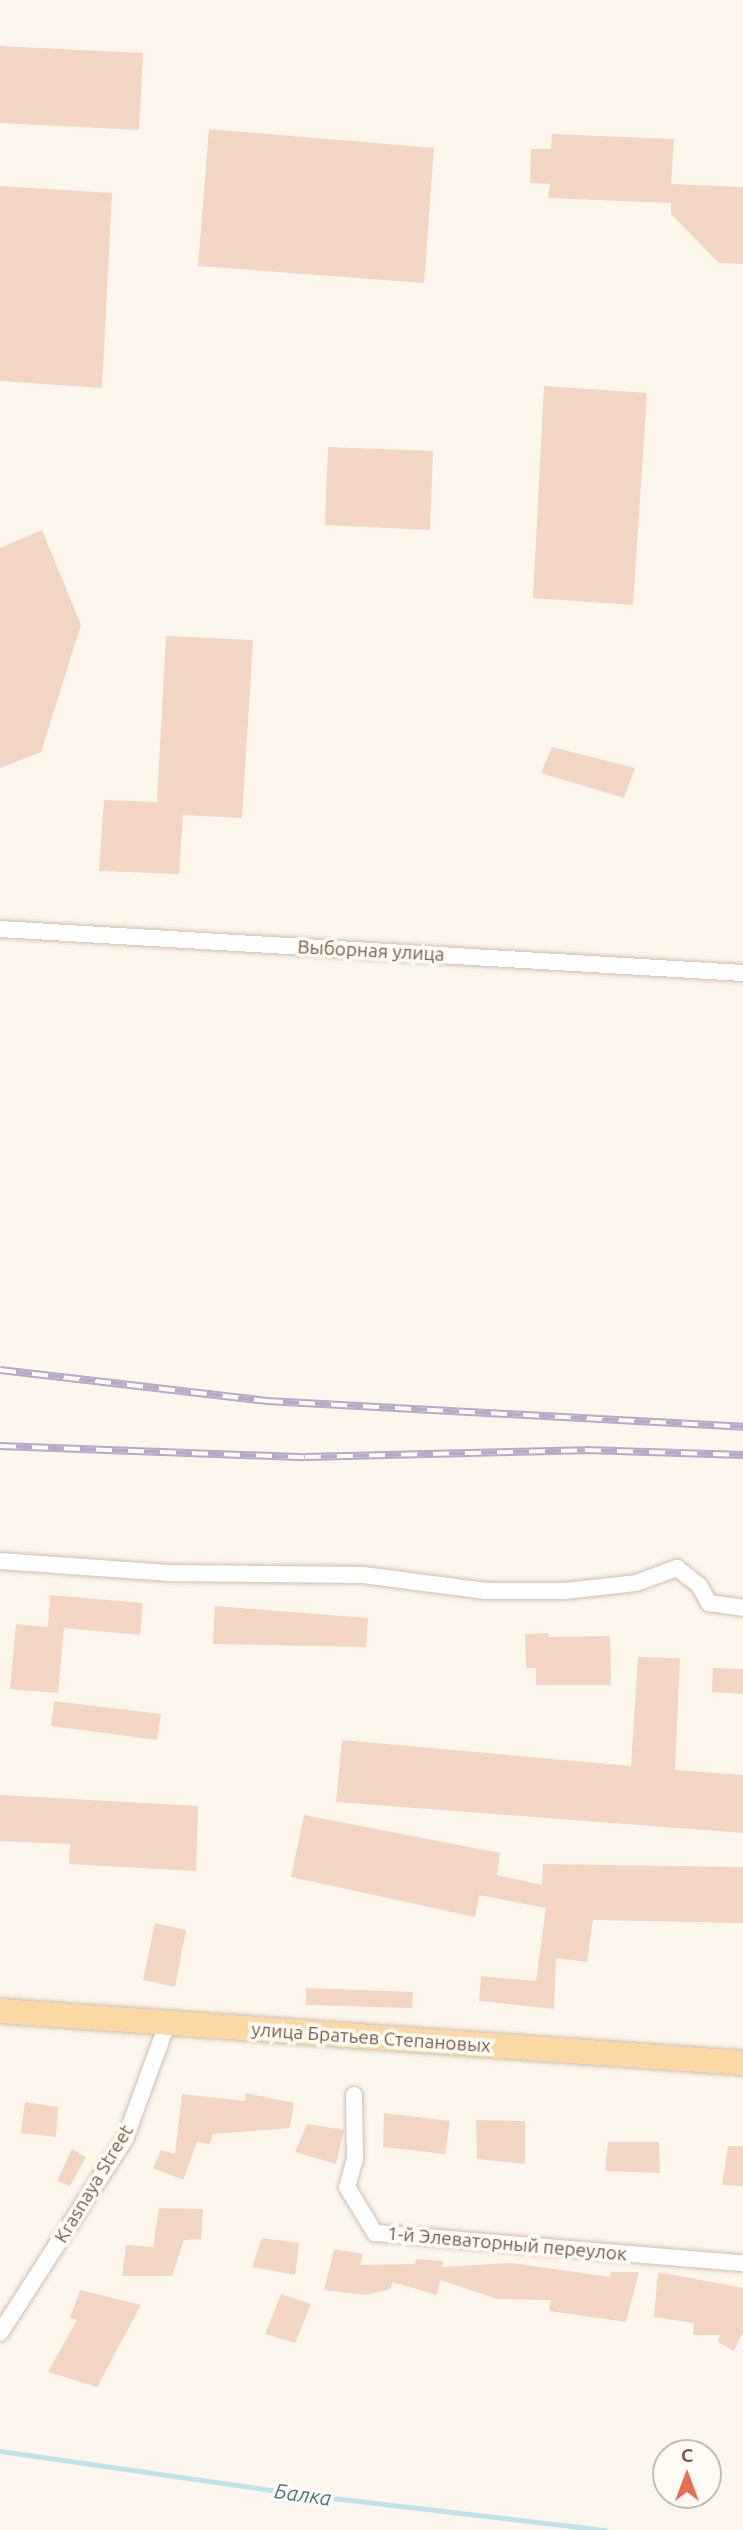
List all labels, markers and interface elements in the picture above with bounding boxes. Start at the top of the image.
street label: Выборная улица [297,936,445,966]
street label: улица Братьев Степановых [251,2018,491,2058]
street label: Krasnaya Street [50,2121,138,2247]
street label: 1-й Элеваторный переулок [386,2222,628,2266]
north arrow [652,2439,722,2509]
text: С [681,2444,693,2466]
water label: Балка [273,2478,333,2510]

